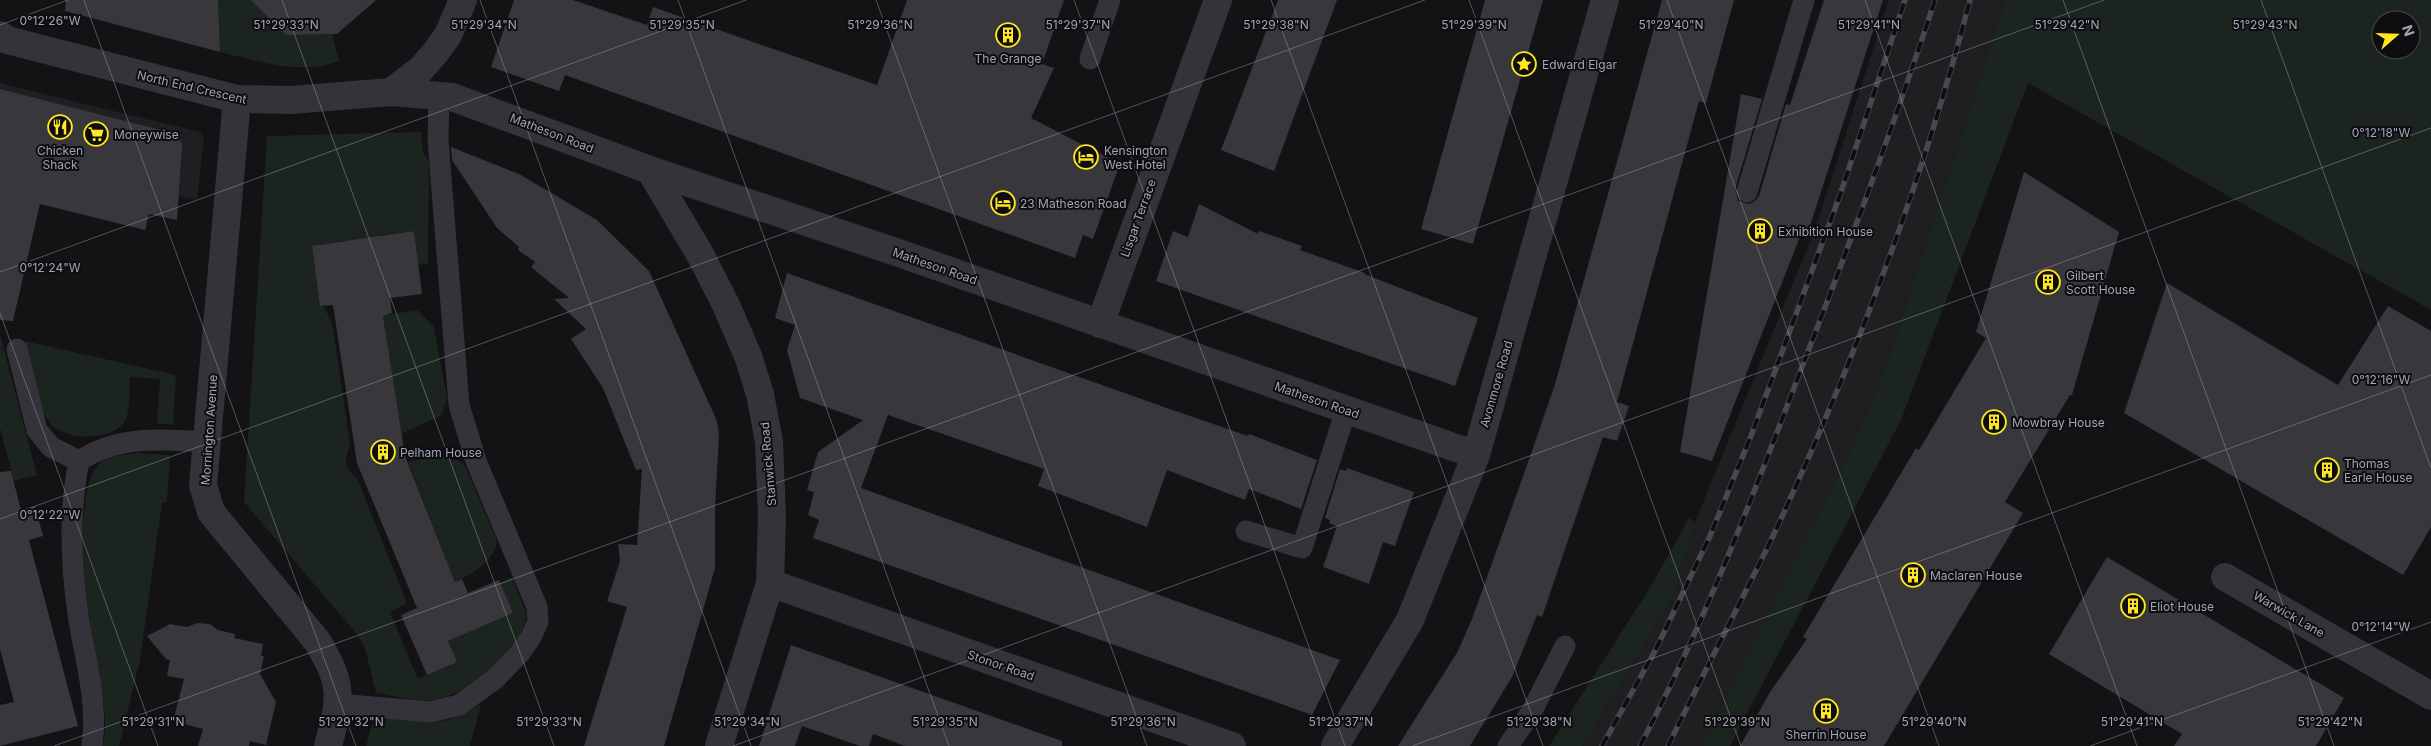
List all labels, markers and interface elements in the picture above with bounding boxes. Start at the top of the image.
north arrow [2371,10,2421,60]
text: 0°12'26"W [19,13,81,28]
text: 51°29'33"N [253,17,319,32]
text: 51°29'34"N [451,17,517,32]
text: 51°29'35"N [649,17,715,32]
text: 51°29'36"N [847,17,913,32]
text: 51°29'37"N [1046,17,1110,32]
text: 51°29'38"N [1243,17,1309,32]
text: 51°29'39"N [1441,17,1507,32]
text: 51°29'40"N [1638,17,1704,32]
text: 51°29'41"N [1838,17,1900,32]
text: 51°29'42"N [2035,17,2099,32]
text: 51°29'43"N [2232,17,2298,32]
building icon: The Grange [995,22,1021,48]
text: N [2399,22,2418,38]
place label: The Grange [975,51,1041,66]
place icon: Edward Elgar [1511,51,1537,77]
place label: Edward Elgar [1542,57,1617,72]
street label: North End Crescent [136,67,248,107]
street label: Matheson Road [508,110,596,156]
restaurant icon: Chicken Shack [47,114,73,140]
supermarket icon: Moneywise [83,121,109,147]
text: 0°12'18"W [2352,125,2410,140]
place label: Moneywise [114,127,179,142]
place label: Chicken Shack [37,143,83,172]
place label: Kensington West Hotel [1104,143,1167,172]
hotel icon: Kensington West Hotel [1073,144,1099,170]
street label: Lisgar Terrace [1117,177,1159,259]
hotel icon: 23 Matheson Road [990,190,1016,216]
place label: 23 Matheson Road [1020,196,1127,211]
building icon: Exhibition House [1747,218,1773,244]
place label: Exhibition House [1778,224,1873,239]
street label: Matheson Road [891,244,979,288]
text: 0°12'24"W [19,260,81,275]
place label: Gilbert Scott House [2066,268,2135,297]
building icon: Gilbert Scott House [2035,269,2061,295]
street label: Avonmore Road [1476,339,1516,429]
text: 0°12'16"W [2352,372,2410,387]
street label: Mornington Avenue [198,374,220,486]
street label: Matheson Road [1273,378,1361,422]
building icon: Mowbray House [1981,409,2007,435]
place label: Mowbray House [2012,415,2105,430]
street label: Stanwick Road [757,422,779,506]
building icon: Pelham House [370,439,396,465]
place label: Pelham House [400,445,482,460]
place label: Thomas Earle House [2344,456,2412,485]
building icon: Thomas Earle House [2314,457,2340,483]
text: 0°12'22"W [20,507,81,522]
building icon: Maclaren House [1900,562,1926,588]
place label: Maclaren House [1930,568,2022,583]
street label: Warwick Lane [2251,588,2327,640]
building icon: Eliot House [2120,593,2146,619]
place label: Eliot House [2150,599,2214,614]
text: 0°12'14"W [2352,619,2411,634]
street label: Stonor Road [966,647,1036,683]
building icon: Sherrin House [1813,698,1839,724]
text: 51°29'31"N [122,714,184,729]
text: 51°29'32"N [318,714,384,729]
text: 51°29'33"N [516,714,582,729]
text: 51°29'34"N [714,714,780,729]
text: 51°29'35"N [912,714,978,729]
text: 51°29'36"N [1110,714,1176,729]
text: 51°29'37"N [1309,714,1373,729]
text: 51°29'38"N [1506,714,1572,729]
text: 51°29'39"N [1704,714,1770,729]
text: 51°29'40"N [1901,714,1967,729]
text: 51°29'41"N [2101,714,2163,729]
text: 51°29'42"N [2298,714,2362,729]
place label: Sherrin House [1785,727,1867,742]

